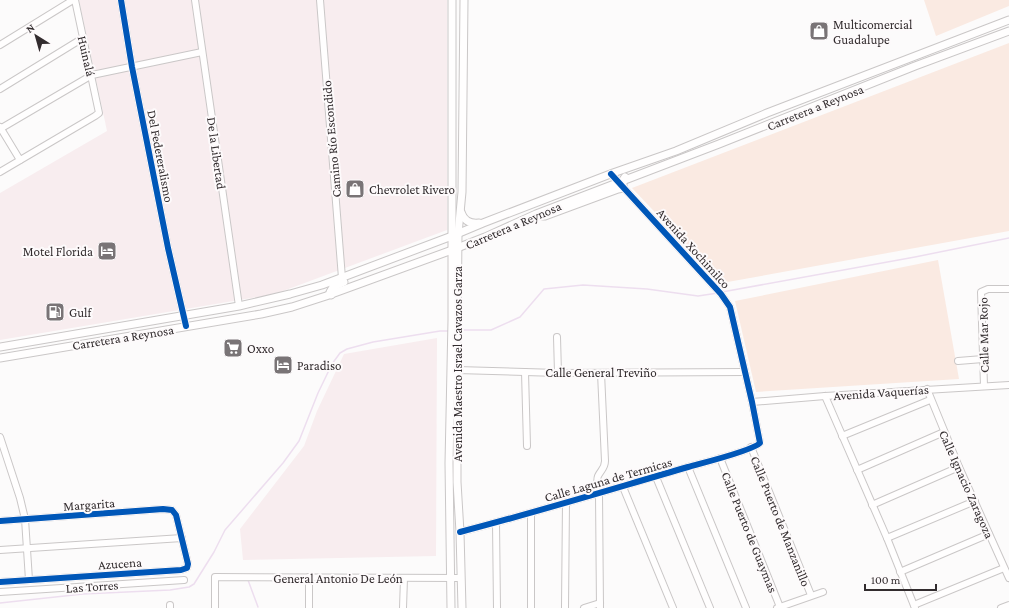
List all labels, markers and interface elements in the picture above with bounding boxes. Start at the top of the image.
north arrow [16,16,56,56]
place label: Multicomercial Guadalupe [833,17,913,47]
shop icon: Multicomercial Guadalupe [808,20,830,42]
text: N [23,21,37,35]
street label: Huinalá [75,34,98,78]
street label: Camino Río Escondido [319,80,344,198]
street label: Carretera a Reynosa [765,81,866,134]
street label: Del Federeralismo [144,109,177,204]
street label: De la Libertad [204,116,229,190]
shop icon: Chevrolet Rivero [344,178,366,200]
place label: Chevrolet Rivero [369,182,455,197]
street label: Carretera a Reynosa [463,198,563,252]
street label: Avenida Xochimilco [654,205,734,292]
hotel icon: Motel Florida [96,240,118,262]
place label: Motel Florida [23,244,93,259]
street label: Avenida Maestro Israel Cavazos Garza [450,266,465,462]
street label: Calle Mar Rojo [975,297,993,373]
fuel station icon: Gulf [44,301,66,323]
place label: Gulf [69,305,93,320]
street label: Carretera a Reynosa [71,322,175,353]
supermarket icon: Oxxo [222,337,244,359]
place label: Oxxo [247,341,274,356]
hotel icon: Paradiso [272,354,294,376]
place label: Paradiso [297,358,342,373]
street label: Calle General Treviño [545,365,657,380]
street label: Avenida Vaquerías [833,382,929,403]
street label: Calle Ignacio Zaragoza [936,428,997,541]
street label: Calle Laguna de Termicas [543,454,674,505]
street label: Calle Puerto de Manzanillo [747,454,814,589]
street label: Calle Puerto de Guaymas [718,470,781,595]
street label: Margarita [63,495,115,514]
street label: Azucena [98,554,142,573]
scale bar [865,566,936,592]
street label: General Antonio De León [273,571,403,586]
text: 100 m [871,573,901,587]
street label: Las Torres [65,577,119,596]

